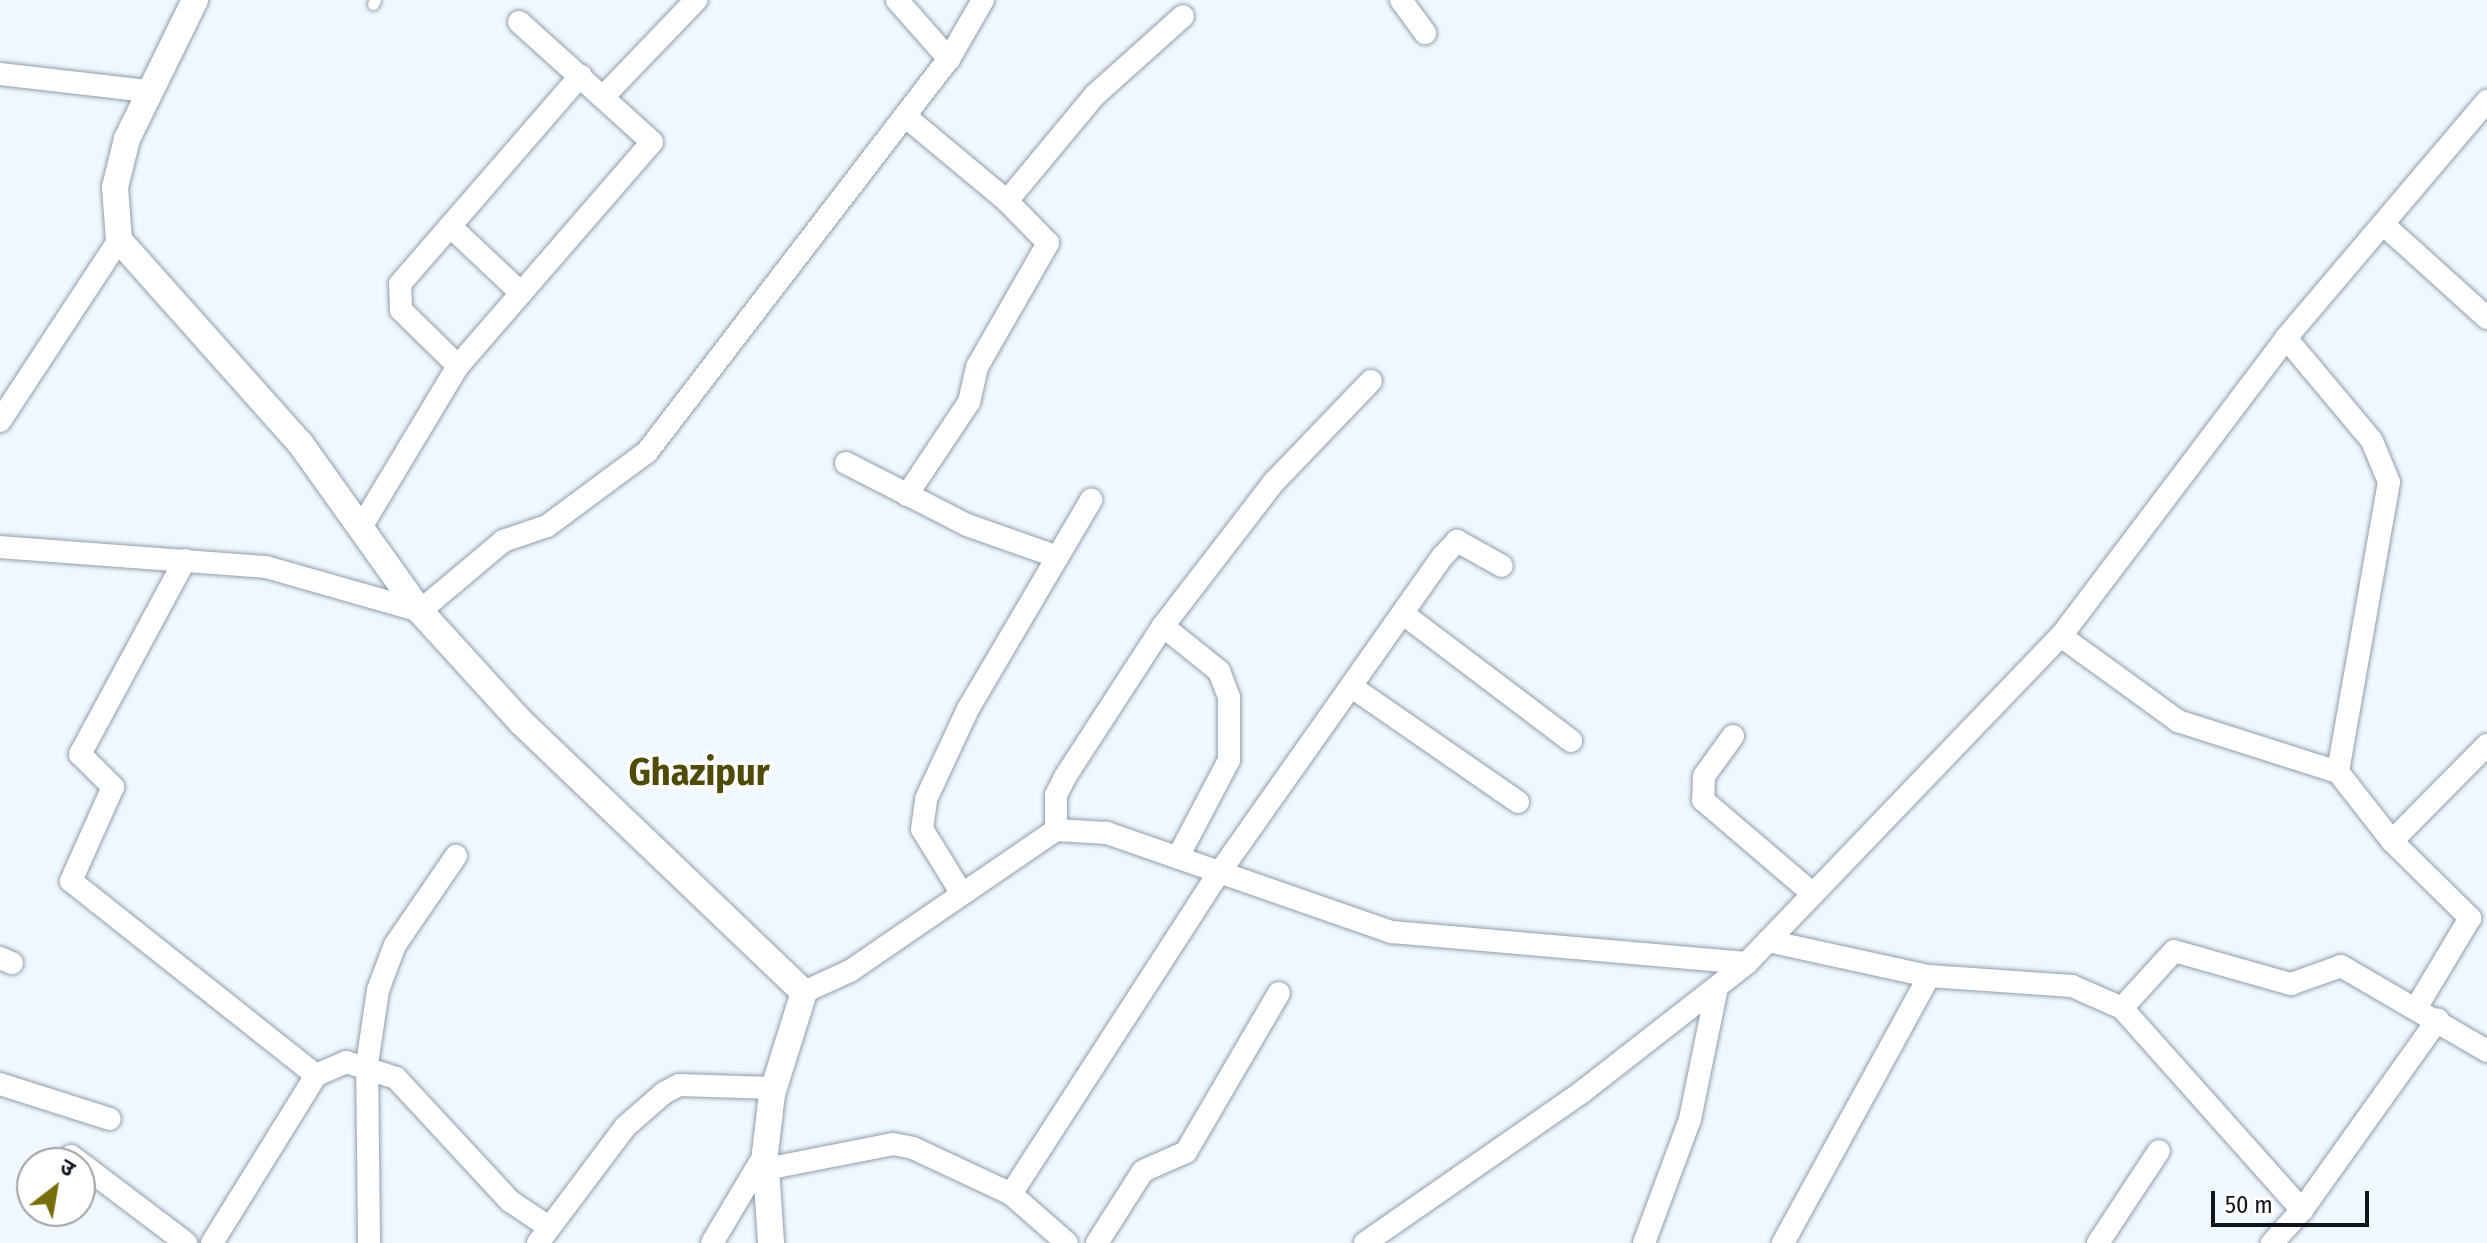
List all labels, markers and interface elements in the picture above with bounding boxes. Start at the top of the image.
district label: Ghazipur [628,750,770,796]
north arrow [16,1147,96,1227]
text: उ [55,1153,80,1183]
scale bar [2215,1175,2373,1225]
text: 50 m [2225,1191,2273,1219]

